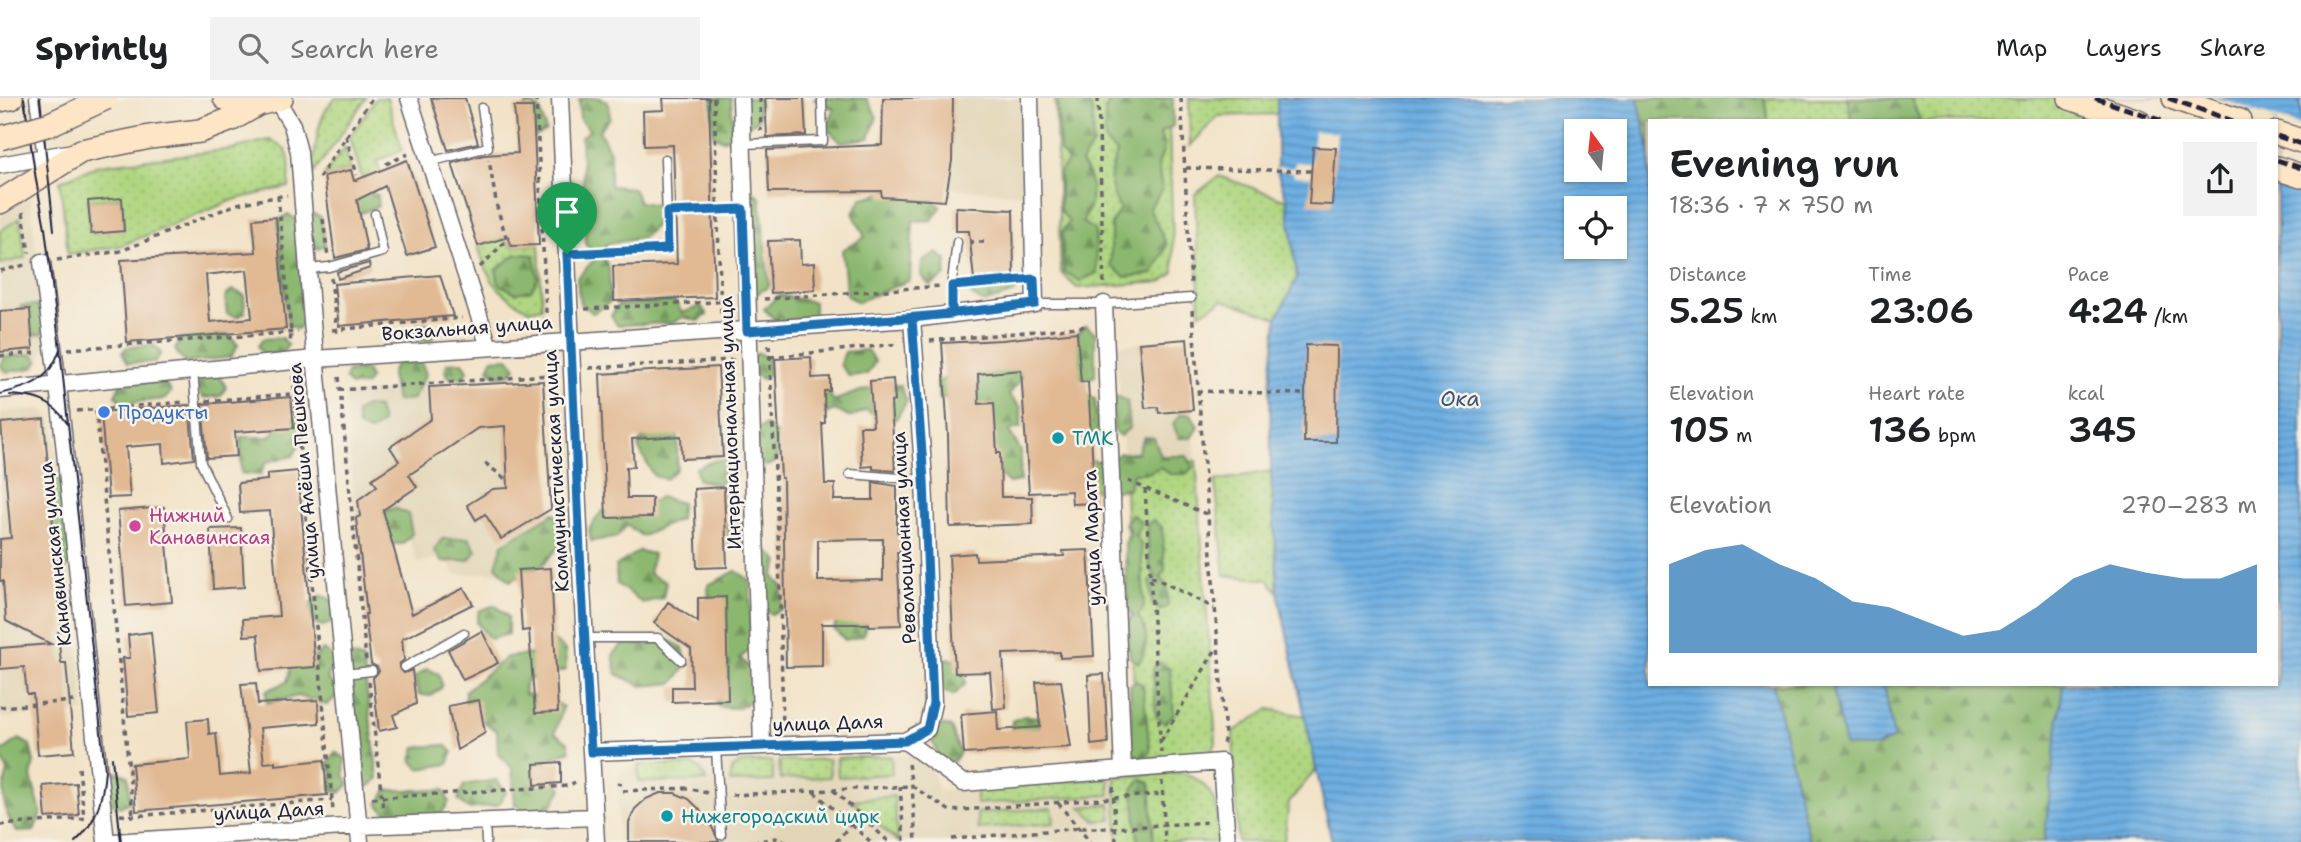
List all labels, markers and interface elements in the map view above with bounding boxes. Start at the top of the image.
search box [210,17,700,80]
text: Sprintly [35,26,168,71]
icon: search [234,29,272,67]
text: Search here [290,31,439,66]
text: Map [1996,32,2047,64]
text: Layers [2085,32,2162,64]
text: Share [2200,32,2266,64]
north arrow [1564,119,1628,182]
map controls [1564,119,1627,259]
text: Evening run [1669,138,1899,189]
button: share [2183,142,2257,216]
pin [537,182,597,254]
text: 18:36 · 7 × 750 m [1669,190,1873,220]
icon: arrive [548,193,586,231]
button: locate [1564,196,1627,259]
text: Distance [1669,262,1747,287]
text: Time [1868,262,1912,287]
text: Pace [2068,262,2109,287]
text: 5.25 [1669,287,1744,334]
text: 23:06 [1868,287,1974,334]
text: 4:24 [2068,287,2148,334]
street label: Интернациональная улица [713,296,747,550]
text: km [1744,304,1777,329]
text: /km [2148,304,2188,329]
street label: Вокзальная улица [381,310,554,346]
street label: Коммунистическая улица [537,349,575,593]
street label: улица Алёши Пешкова [282,362,326,580]
text: Elevation [1669,381,1754,406]
text: Heart rate [1868,381,1965,406]
text: kcal [2068,381,2105,406]
water label: Ока [1440,385,1480,413]
place label: Продукты [118,400,208,425]
marker: Продукты [96,404,112,420]
text: 105 [1669,406,1730,453]
text: 136 [1868,406,1932,453]
text: 345 [2068,406,2137,453]
text: m [1730,423,1752,448]
text: bpm [1932,423,1976,448]
place label: ТМК [1072,426,1113,451]
marker: ТМК [1050,430,1066,446]
street label: Революционная улица [886,431,922,645]
street label: Канавинская улица [33,460,77,647]
street label: улица Марата [1077,469,1107,607]
text: Elevation [1669,490,1772,520]
text: 270–283 m [2121,490,2257,520]
place label: Нижний Канавинская [149,503,270,550]
marker: Нижний Канавинская [127,518,143,534]
street label: улица Даля [772,709,884,737]
street label: улица Даля [213,796,325,826]
place label: Нижегородский цирк [681,804,879,829]
marker: Нижегородский цирк [659,808,675,824]

